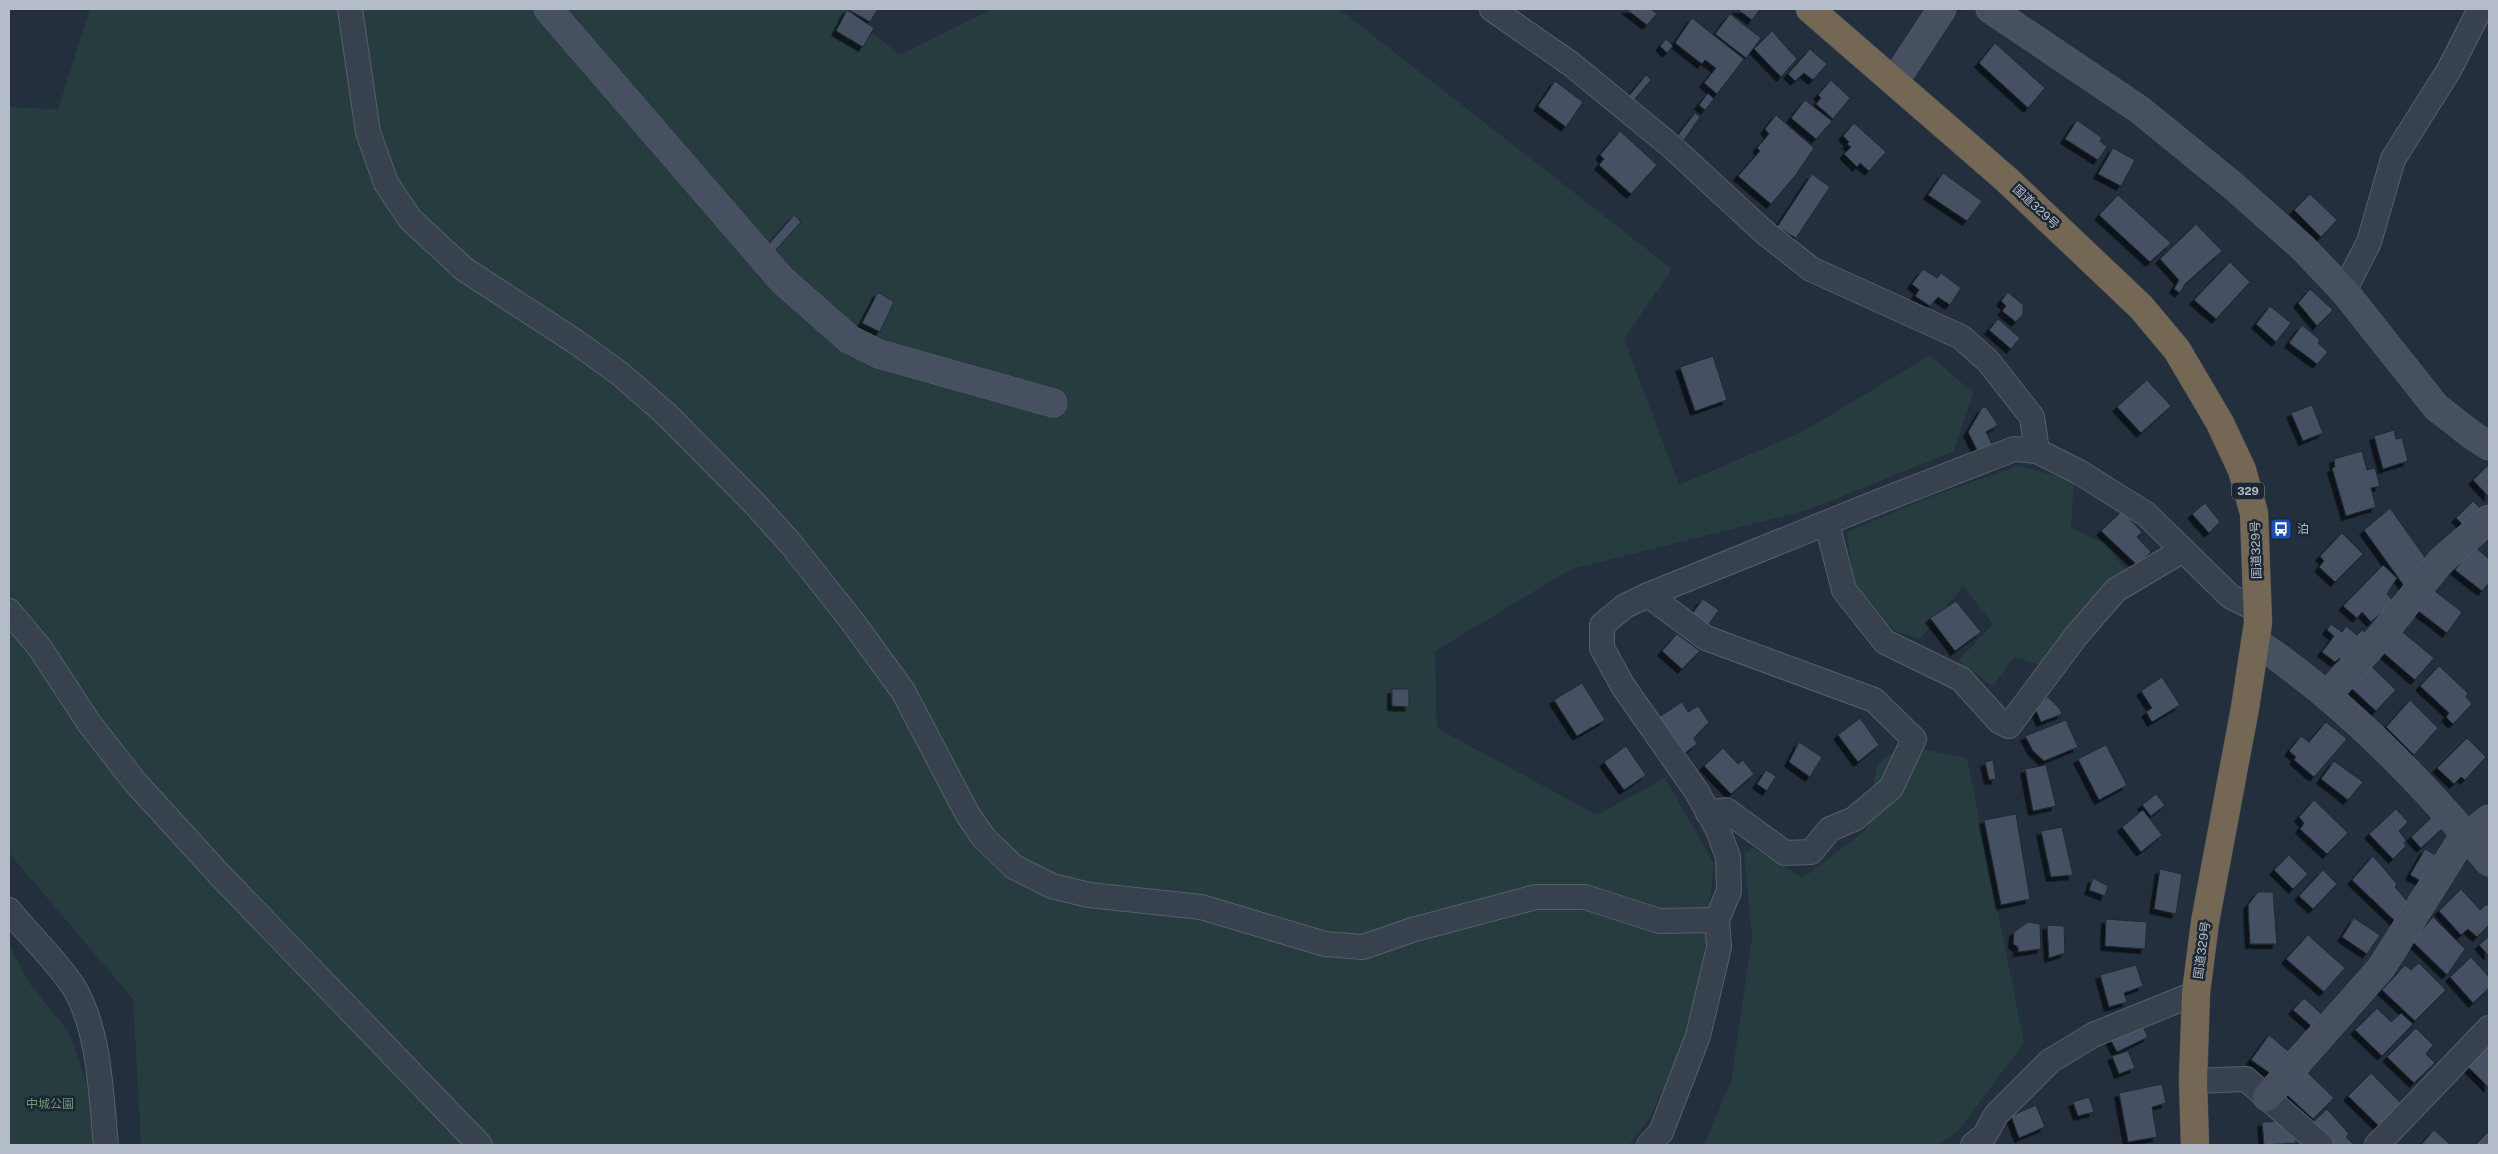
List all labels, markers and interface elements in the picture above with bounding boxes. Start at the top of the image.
street label: 国道329号 [2010,182,2062,232]
road number: 329 [2232,482,2264,500]
bus stop icon: 泊 [2269,517,2293,541]
street label: 国道329号 [2248,521,2264,579]
place label: 泊 [2297,522,2309,536]
street label: 国道329号 [2191,920,2213,980]
park label: 中城公園 [26,1097,74,1111]

